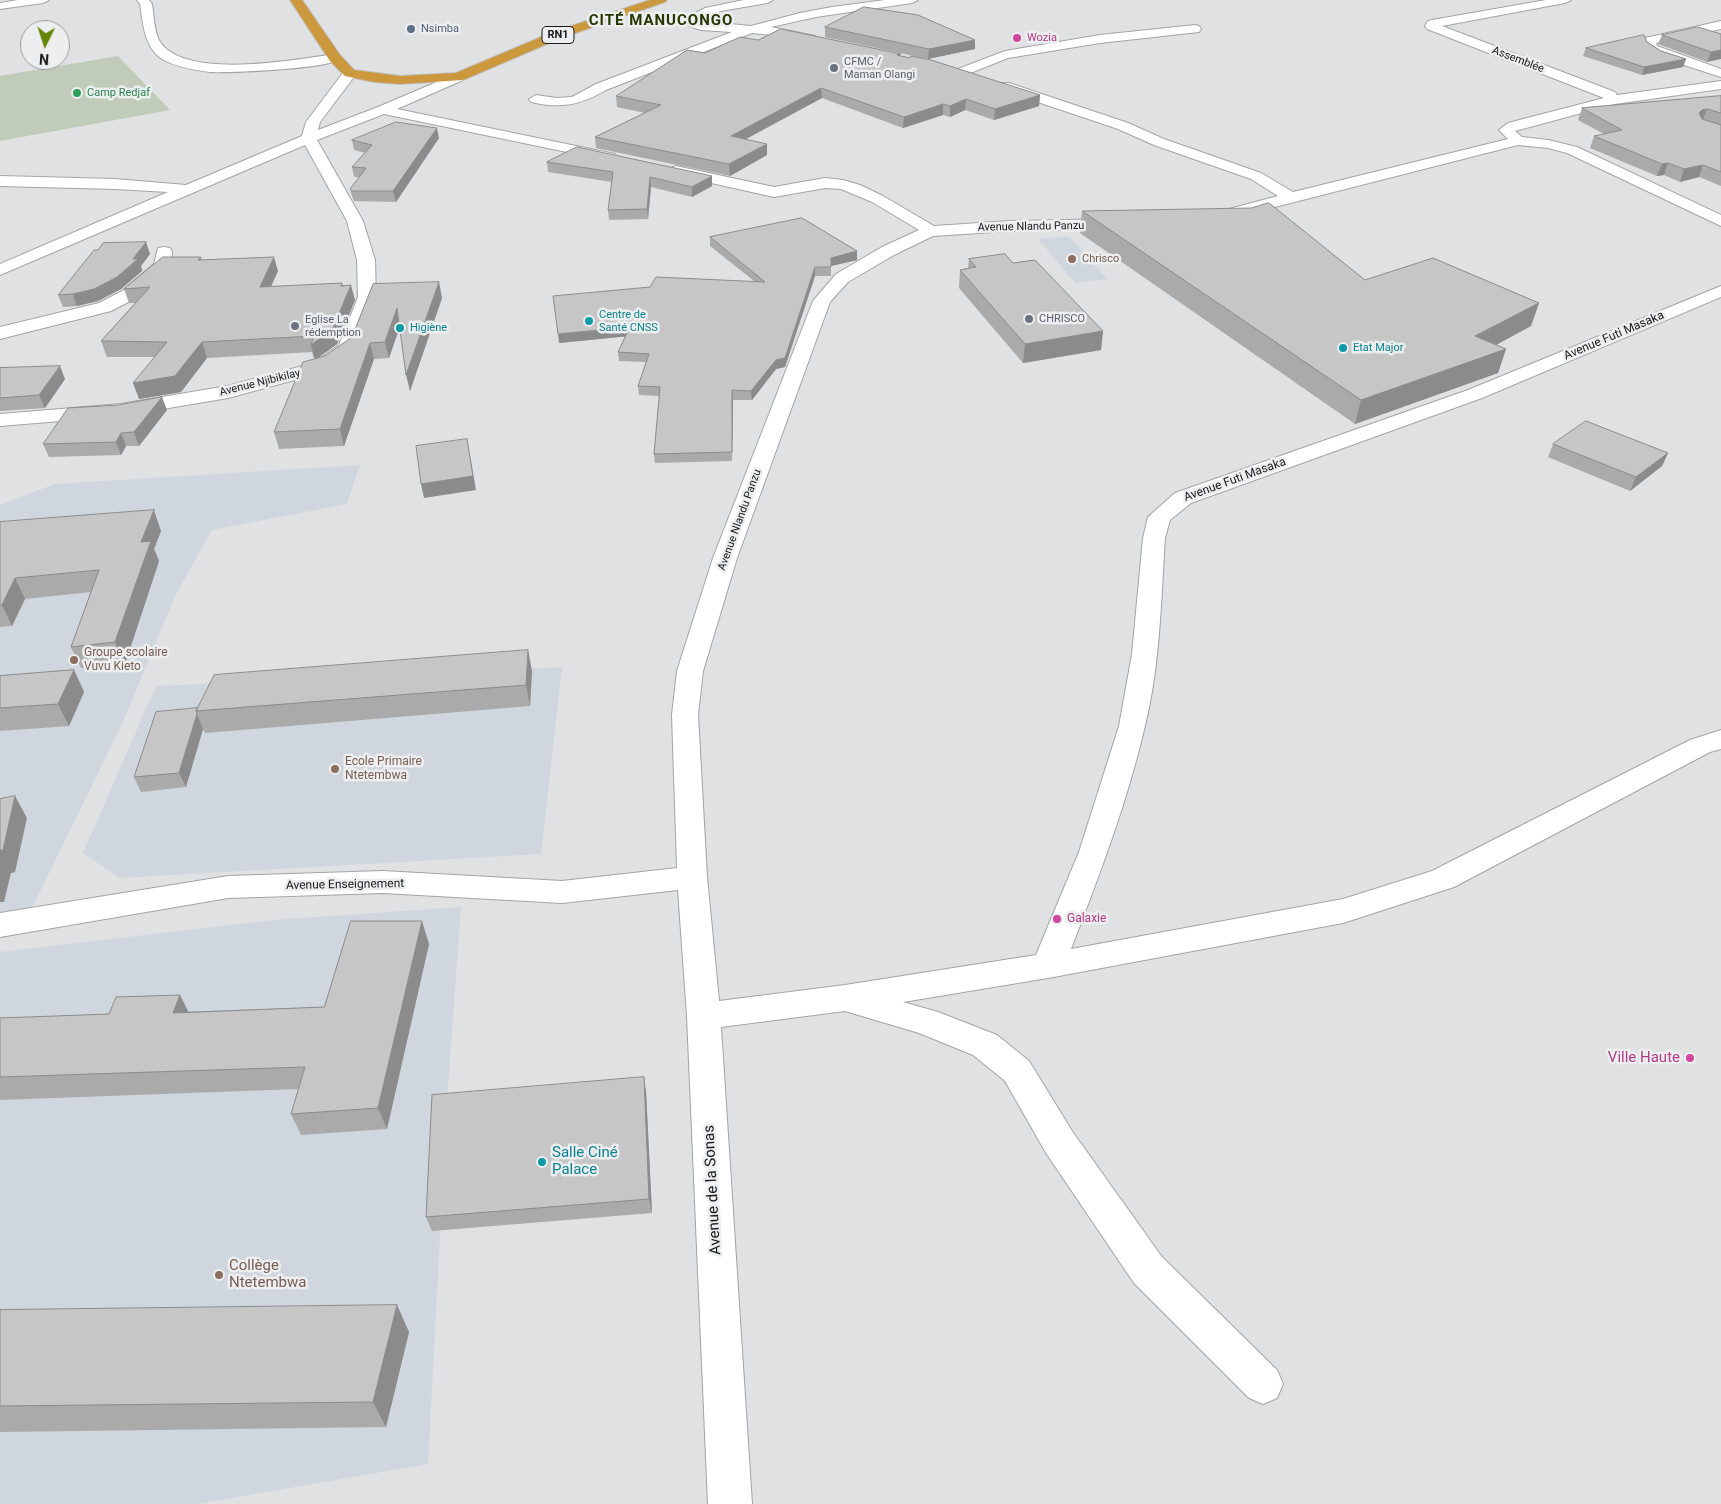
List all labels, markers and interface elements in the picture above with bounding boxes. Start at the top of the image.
district label: CITÉ MANUCONGO [587,12,735,30]
north arrow [20,20,70,70]
place label: Nsimba [421,22,459,36]
marker: Nsimba [405,23,417,35]
road number: RN1 [542,26,574,44]
place label: Wozia [1027,31,1057,45]
marker: Wozia [1011,32,1023,44]
street label: Assemblée [1490,44,1546,76]
text: N [39,51,50,67]
place label: CFMC / Maman Olangi [844,55,915,81]
marker: CFMC / Maman Olangi [828,62,840,74]
place label: Camp Redjaf [87,86,150,100]
marker: Camp Redjaf [71,87,83,99]
street label: Avenue Nlandu Panzu [978,219,1084,235]
place label: Chrisco [1082,252,1119,266]
marker: Chrisco [1066,253,1078,265]
place label: Centre de Santé CNSS [599,308,658,334]
street label: Avenue Futi Masaka [1562,308,1666,364]
place label: CHRISCO [1039,312,1085,326]
place label: Eglise La rédemption [305,313,361,339]
marker: CHRISCO [1023,313,1035,325]
marker: Centre de Santé CNSS [583,315,595,327]
marker: Eglise La rédemption [289,320,301,332]
place label: Higiène [410,321,447,335]
marker: Higiène [394,322,406,334]
place label: Etat Major [1353,341,1403,355]
marker: Etat Major [1337,342,1349,354]
street label: Avenue Njibikilay [218,367,302,399]
street label: Avenue Futi Masaka [1182,455,1288,505]
street label: Avenue Nlandu Panzu [716,468,764,572]
place label: Groupe scolaire Vuvu Kieto [84,646,168,674]
marker: Groupe scolaire Vuvu Kieto [68,654,80,666]
place label: Ecole Primaire Ntetembwa [345,755,422,783]
marker: Ecole Primaire Ntetembwa [329,763,341,775]
street label: Avenue Enseignement [286,877,404,893]
place label: Galaxie [1067,912,1106,926]
marker: Galaxie [1051,913,1063,925]
place label: Ville Haute [1608,1049,1680,1067]
marker: Ville Haute [1684,1052,1696,1064]
street label: Avenue de la Sonas [701,1125,725,1255]
place label: Salle Ciné Palace [552,1144,618,1179]
marker: Salle Ciné Palace [536,1156,548,1168]
place label: Collège Ntetembwa [229,1257,306,1292]
marker: Collège Ntetembwa [213,1269,225,1281]

